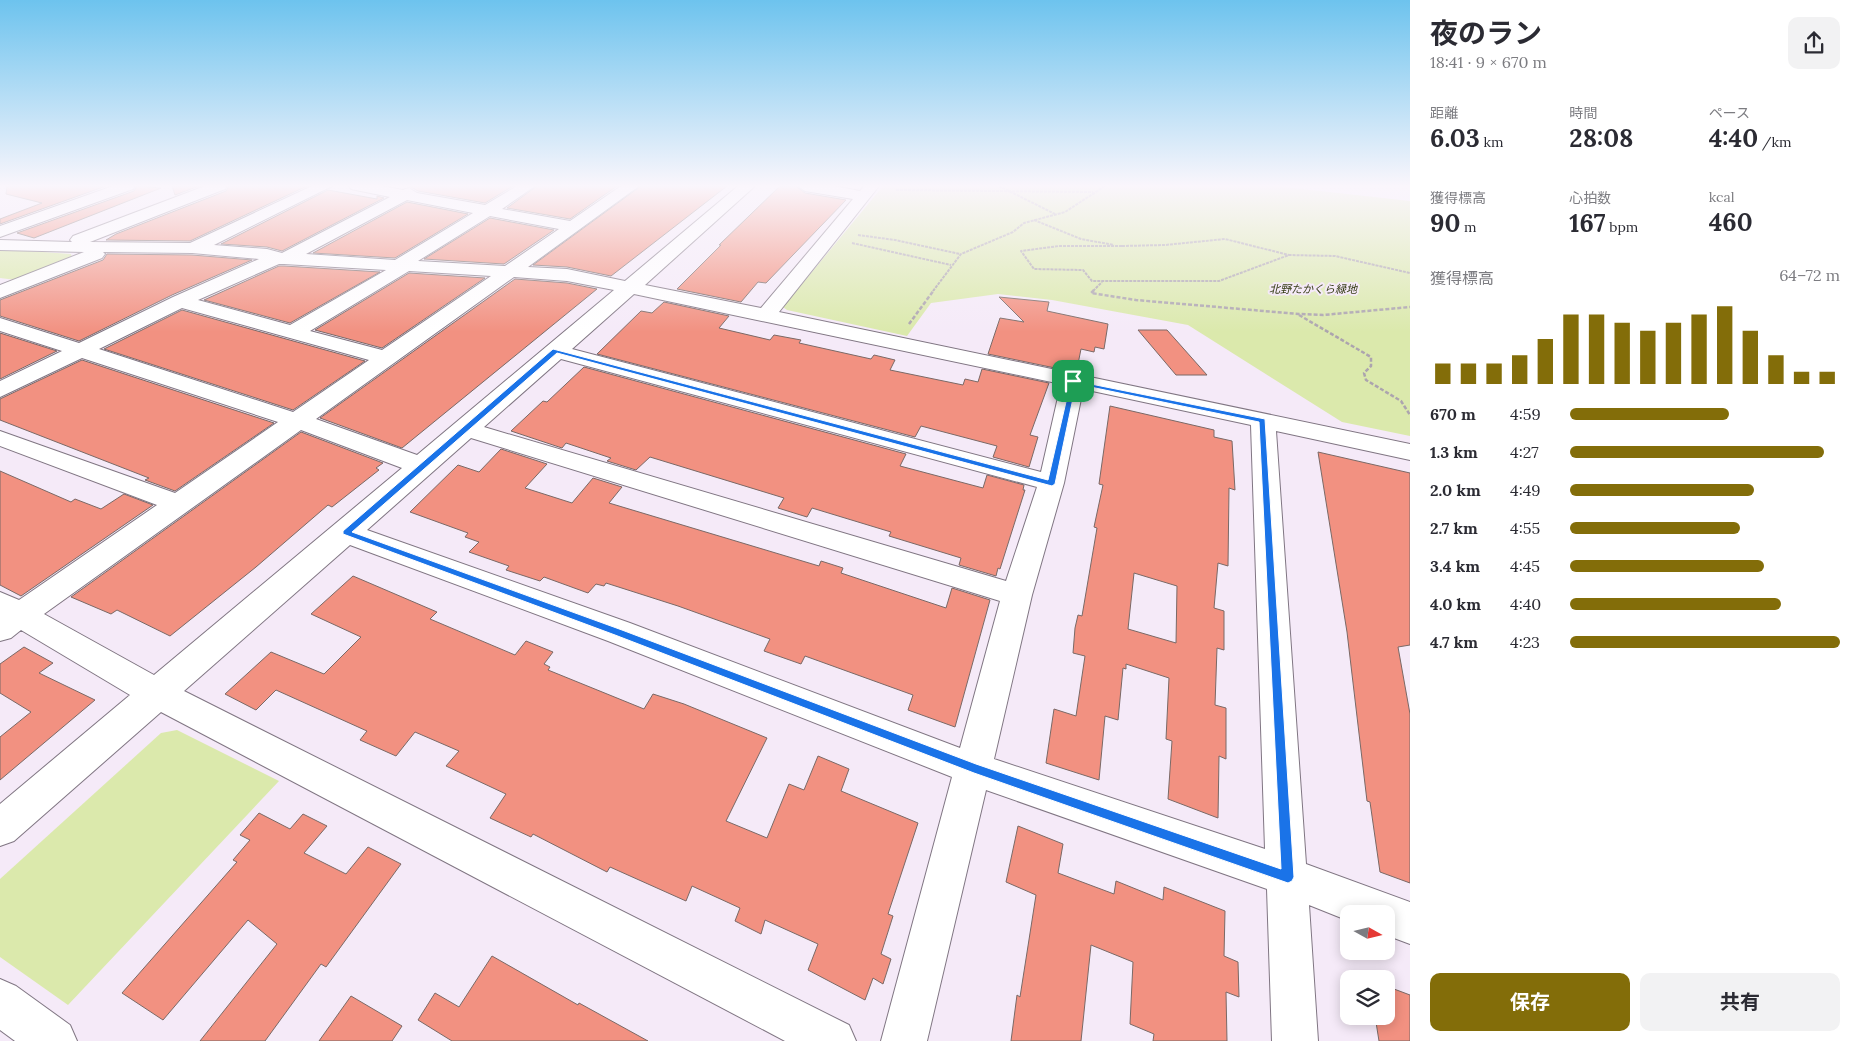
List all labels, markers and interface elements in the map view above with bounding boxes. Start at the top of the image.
text: 夜のラン [1430,15,1542,51]
button: share [1788,17,1840,69]
text: 18:41 · 9 × 670 m [1430,52,1547,72]
text: 距離 [1430,104,1458,122]
text: 時間 [1569,104,1597,122]
text: ペース [1709,104,1750,122]
text: 6.03 [1430,122,1480,154]
text: 28:08 [1569,122,1633,154]
text: 4:40 [1709,122,1758,154]
text: km [1480,133,1503,151]
text: /km [1758,133,1792,151]
text: kcal [1709,188,1735,206]
text: 獲得標高 [1430,189,1486,207]
text: 心拍数 [1569,189,1611,207]
text: 460 [1709,206,1753,238]
text: 90 [1430,207,1460,239]
text: 167 [1569,207,1606,239]
text: m [1460,218,1477,236]
text: bpm [1606,218,1638,236]
text: 64–72 m [1779,265,1840,285]
text: 獲得標高 [1430,268,1494,288]
park label: 北野たかくら緑地 [1269,282,1358,296]
pin [1052,360,1094,402]
icon: arrive [1059,367,1087,395]
text: 670 m [1430,404,1476,424]
text: 4:59 [1510,404,1541,424]
text: 1.3 km [1430,442,1478,462]
text: 4:27 [1510,442,1539,462]
text: 2.0 km [1430,480,1481,500]
text: 4:49 [1510,480,1541,500]
text: 2.7 km [1430,518,1478,538]
text: 4:55 [1510,518,1540,538]
text: 3.4 km [1430,556,1480,576]
text: 4:45 [1510,556,1540,576]
text: 4.0 km [1430,594,1481,614]
text: 4:40 [1510,594,1541,614]
text: 4.7 km [1430,632,1478,652]
text: 4:23 [1510,632,1540,652]
north arrow [1340,905,1395,960]
map controls [1340,905,1395,1025]
button: layers [1340,970,1395,1025]
button: 保存 [1430,973,1630,1031]
button: 共有 [1640,973,1840,1031]

